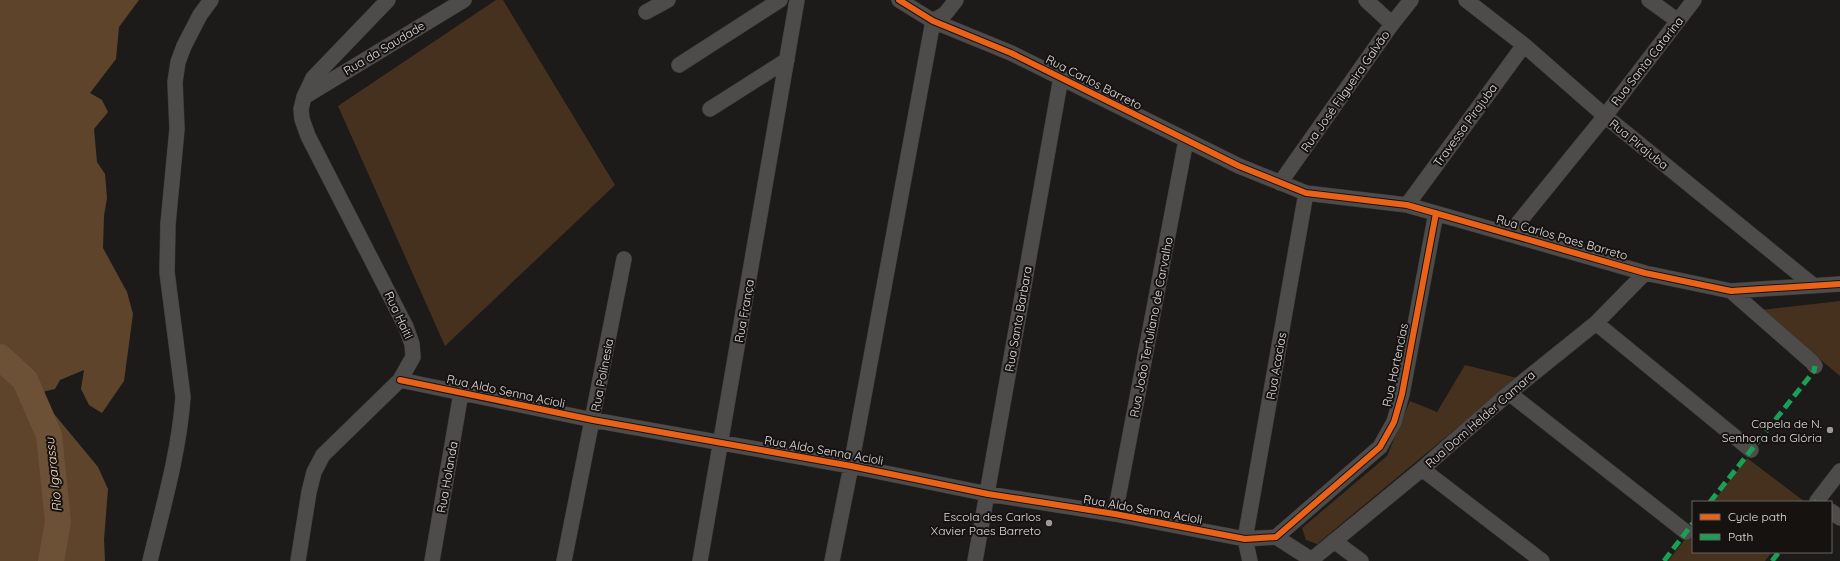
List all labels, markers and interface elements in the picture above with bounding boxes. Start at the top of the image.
street label: Rua Santa Catarina [1608,14,1686,108]
street label: Rua da Saudade [341,18,428,78]
street label: Rua José Filgueira Galvão [1297,27,1393,155]
street label: Rua Carlos Barreto [1043,51,1145,113]
street label: Travessa Pirajuba [1430,80,1500,170]
street label: Rua Pirajuba [1607,116,1671,172]
street label: Rua Carlos Paes Barreto [1495,211,1629,263]
street label: Rua João Tertuliano de Carvalho [1126,236,1176,418]
street label: Rua Santa Barbara [1001,265,1035,373]
street label: Rua França [731,278,757,344]
street label: Rua Haiti [382,289,416,341]
street label: Rua Hortencias [1379,321,1411,408]
street label: Rua Acacias [1263,331,1289,401]
street label: Rua Polinesia [588,337,616,413]
street label: Rua Dom Helder Camara [1422,367,1538,471]
street label: Rua Aldo Senna Acioli [445,371,567,411]
place label: Capela de N. Senhora da Glória [1722,416,1822,445]
marker: Capela de N. Senhora da Glória [1825,425,1835,435]
street label: Rua Aldo Senna Acioli [763,432,885,468]
water label: Rio Igarassu [41,437,65,513]
street label: Rua Holanda [433,440,461,514]
street label: Rua Aldo Senna Acioli [1082,491,1204,527]
legend [1692,501,1832,553]
place label: Escola des Carlos Xavier Paes Barreto [931,509,1041,538]
text: Cycle path [1728,509,1787,524]
marker: Escola des Carlos Xavier Paes Barreto [1044,518,1054,528]
text: Path [1728,529,1753,544]

